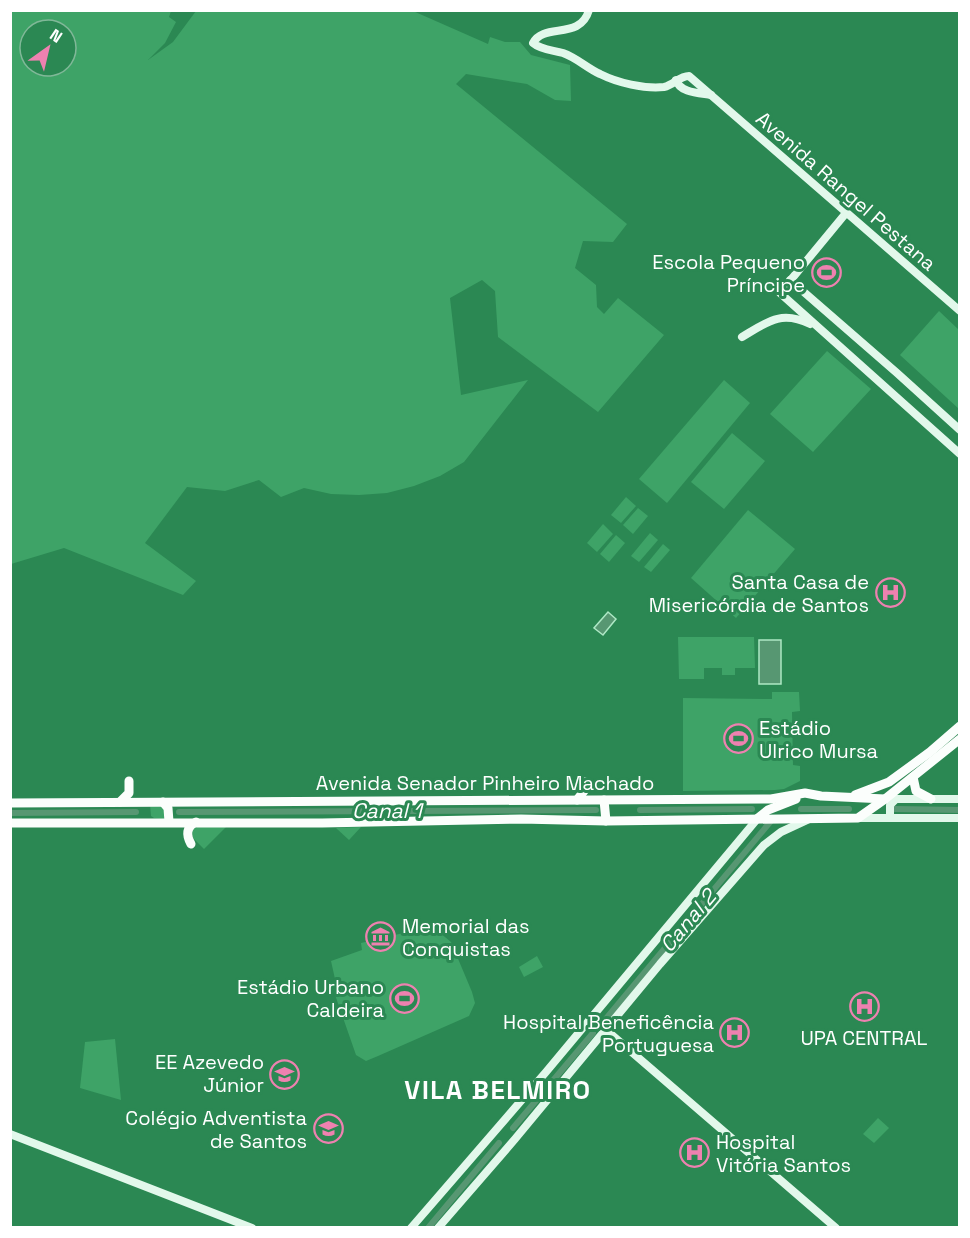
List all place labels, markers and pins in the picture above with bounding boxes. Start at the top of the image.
place label: Escola Pequeno Príncipe [652,249,805,298]
sports icon: Escola Pequeno Príncipe [810,257,842,289]
place label: Santa Casa de Misericórdia de Santos [649,569,869,618]
hospital icon: Santa Casa de Misericórdia de Santos [874,577,906,609]
place label: Estádio Ulrico Mursa [759,715,878,764]
sports icon: Estádio Ulrico Mursa [722,723,754,755]
place label: Memorial das Conquistas [402,913,530,962]
museum icon: Memorial das Conquistas [365,921,397,953]
place label: Estádio Urbano Caldeira [237,974,384,1023]
sports icon: Estádio Urbano Caldeira [389,982,421,1014]
hospital icon: UPA CENTRAL [848,991,880,1023]
place label: Hospital Beneficência Portuguesa [503,1009,714,1058]
hospital icon: Hospital Beneficência Portuguesa [719,1017,751,1049]
place label: UPA CENTRAL [801,1025,928,1051]
place label: EE Azevedo Júnior [155,1049,264,1098]
school or university icon: EE Azevedo Júnior [269,1058,301,1090]
place label: Colégio Adventista de Santos [125,1105,307,1154]
school or university icon: Colégio Adventista de Santos [312,1113,344,1145]
place label: Hospital Vitória Santos [716,1129,851,1178]
hospital icon: Hospital Vitória Santos [679,1137,711,1169]

